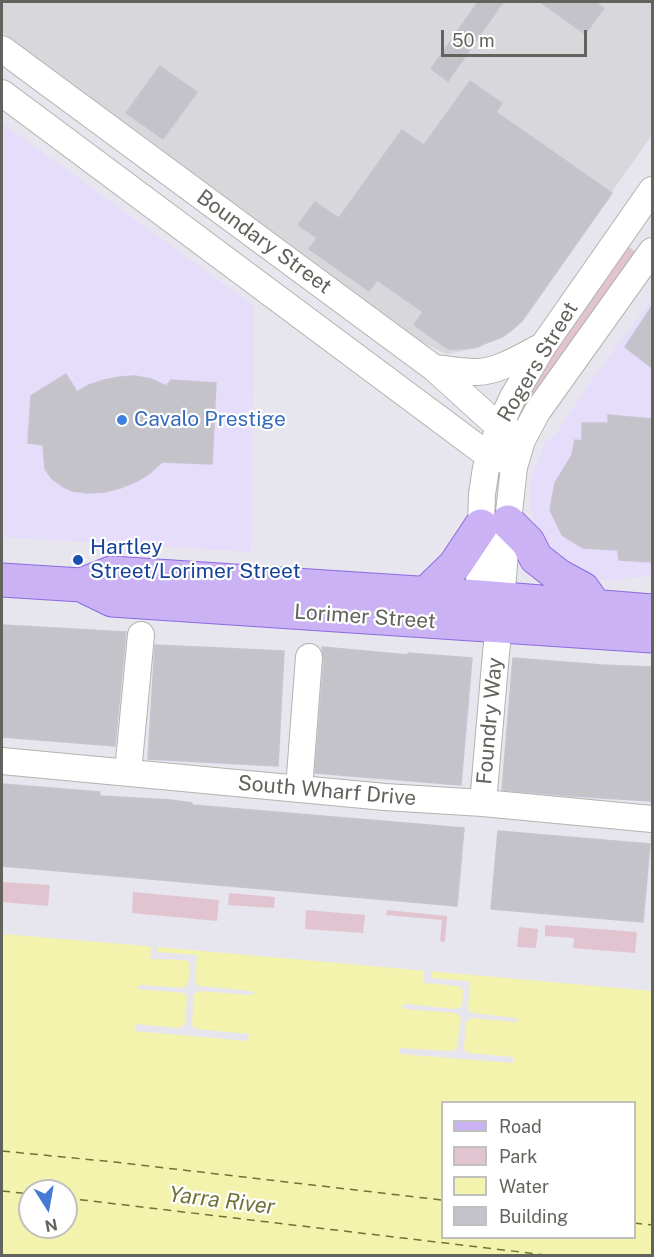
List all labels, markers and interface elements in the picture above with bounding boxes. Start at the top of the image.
scale bar [444,18,590,56]
text: 50 m [452,30,495,51]
street label: Boundary Street [192,185,336,299]
street label: Rogers Street [492,297,584,427]
place label: Cavalo Prestige [134,407,286,433]
marker: Cavalo Prestige [115,413,129,427]
place label: Hartley Street/Lorimer Street [90,535,301,585]
marker: Hartley Street/Lorimer Street [71,553,85,567]
street label: Lorimer Street [293,599,437,635]
street label: Foundry Way [472,656,508,786]
street label: South Wharf Drive [237,771,417,811]
legend [441,1101,636,1239]
text: Road [499,1116,542,1137]
text: Park [499,1146,537,1167]
text: Water [499,1176,549,1197]
north arrow [18,1179,78,1239]
water label: Yarra River [168,1181,276,1221]
text: Building [499,1206,568,1227]
text: N [43,1215,59,1236]

